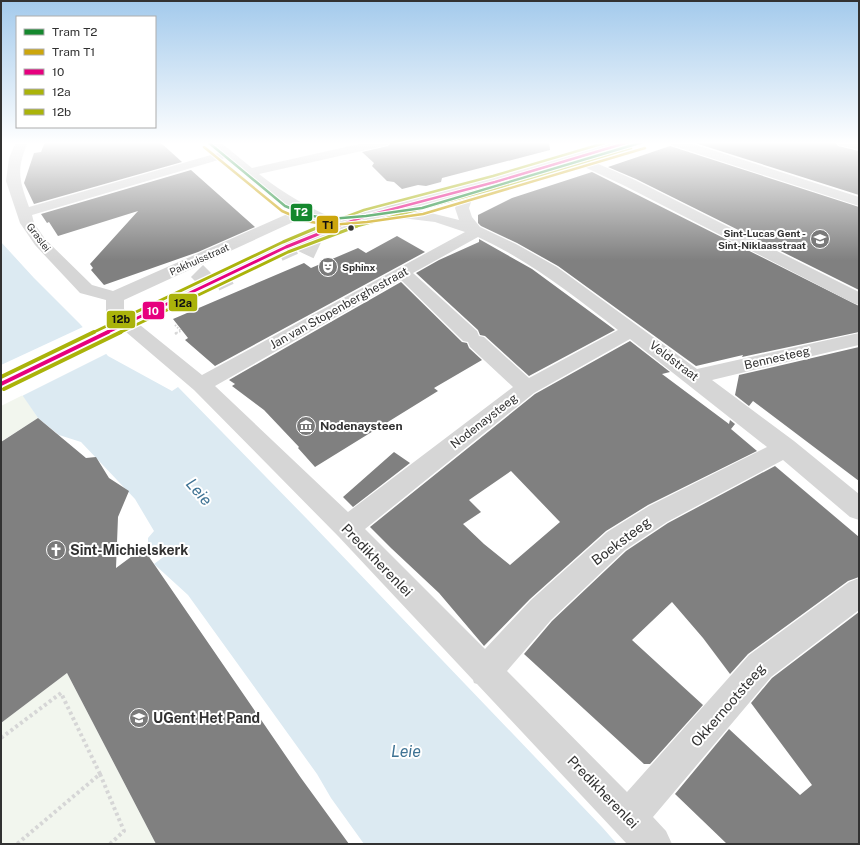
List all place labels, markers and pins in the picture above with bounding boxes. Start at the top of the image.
unlabelled marker [346,223,356,233]
place label: Sint-Lucas Gent - Sint-Niklaasstraat [718,227,806,251]
school or university icon: Sint-Lucas Gent - Sint-Niklaasstraat [809,228,831,250]
theatre icon: Sphinx [317,256,339,278]
place label: Sphinx [342,261,375,273]
museum icon: Nodenaysteen [295,415,317,437]
place label: Nodenaysteen [320,419,403,433]
church icon: Sint-Michielskerk [45,539,67,561]
place label: Sint-Michielskerk [70,542,188,558]
school or university icon: UGent Het Pand [128,707,150,729]
place label: UGent Het Pand [153,710,260,726]

